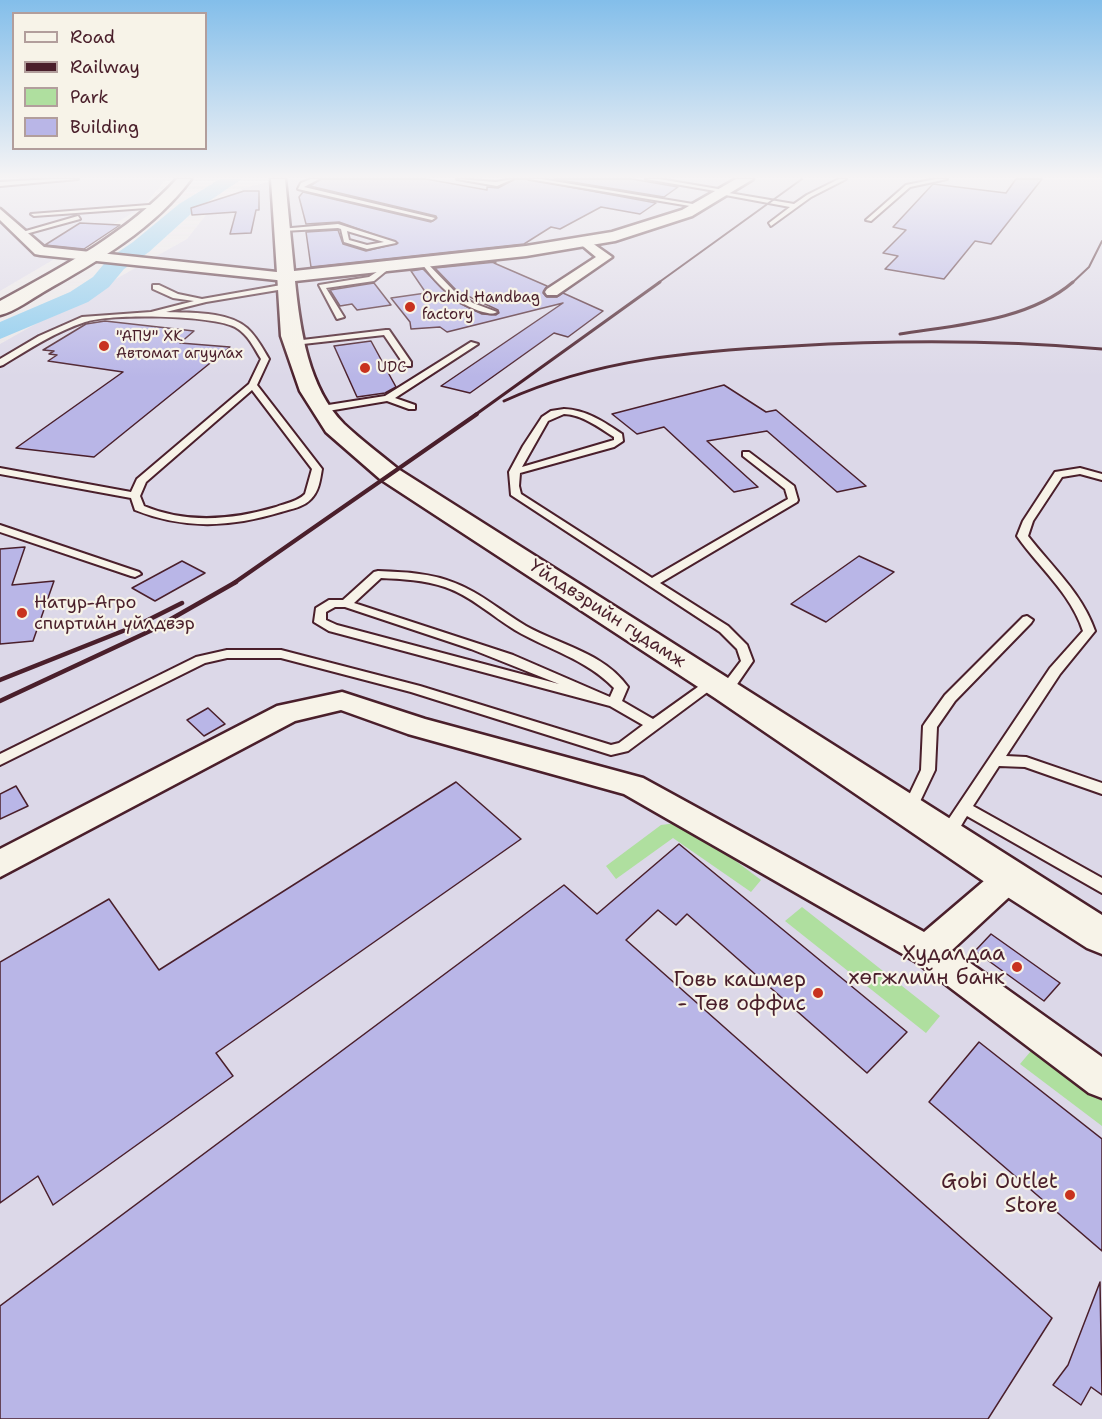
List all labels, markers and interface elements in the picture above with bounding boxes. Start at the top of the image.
legend [12,12,207,150]
text: Road [70,25,115,49]
text: Railway [70,55,140,79]
text: Park [70,85,109,109]
text: Building [70,115,139,139]
place label: Orchid Handbag factory [422,289,540,324]
marker: Orchid Handbag factory [403,300,417,314]
place label: "АПУ" ХК Автомат агуулах [116,328,243,363]
marker: "АПУ" ХК Автомат агуулах [97,339,111,353]
place label: UDC [377,359,406,377]
marker: UDC [358,361,372,375]
street label: Yйлдвэрийн гудамж [525,555,689,673]
place label: Натур-Агро спиртийн үйлдвэр [34,592,195,634]
marker: Натур-Агро спиртийн үйлдвэр [15,606,29,620]
place label: Худалдаа хөгжлийн банк [849,942,1005,992]
marker: Худалдаа хөгжлийн банк [1010,960,1024,974]
place label: Говь кашмер - Төв оффис [673,968,806,1018]
marker: Говь кашмер - Төв оффис [811,986,825,1000]
place label: Gobi Outlet Store [941,1170,1058,1220]
marker: Gobi Outlet Store [1063,1188,1077,1202]

